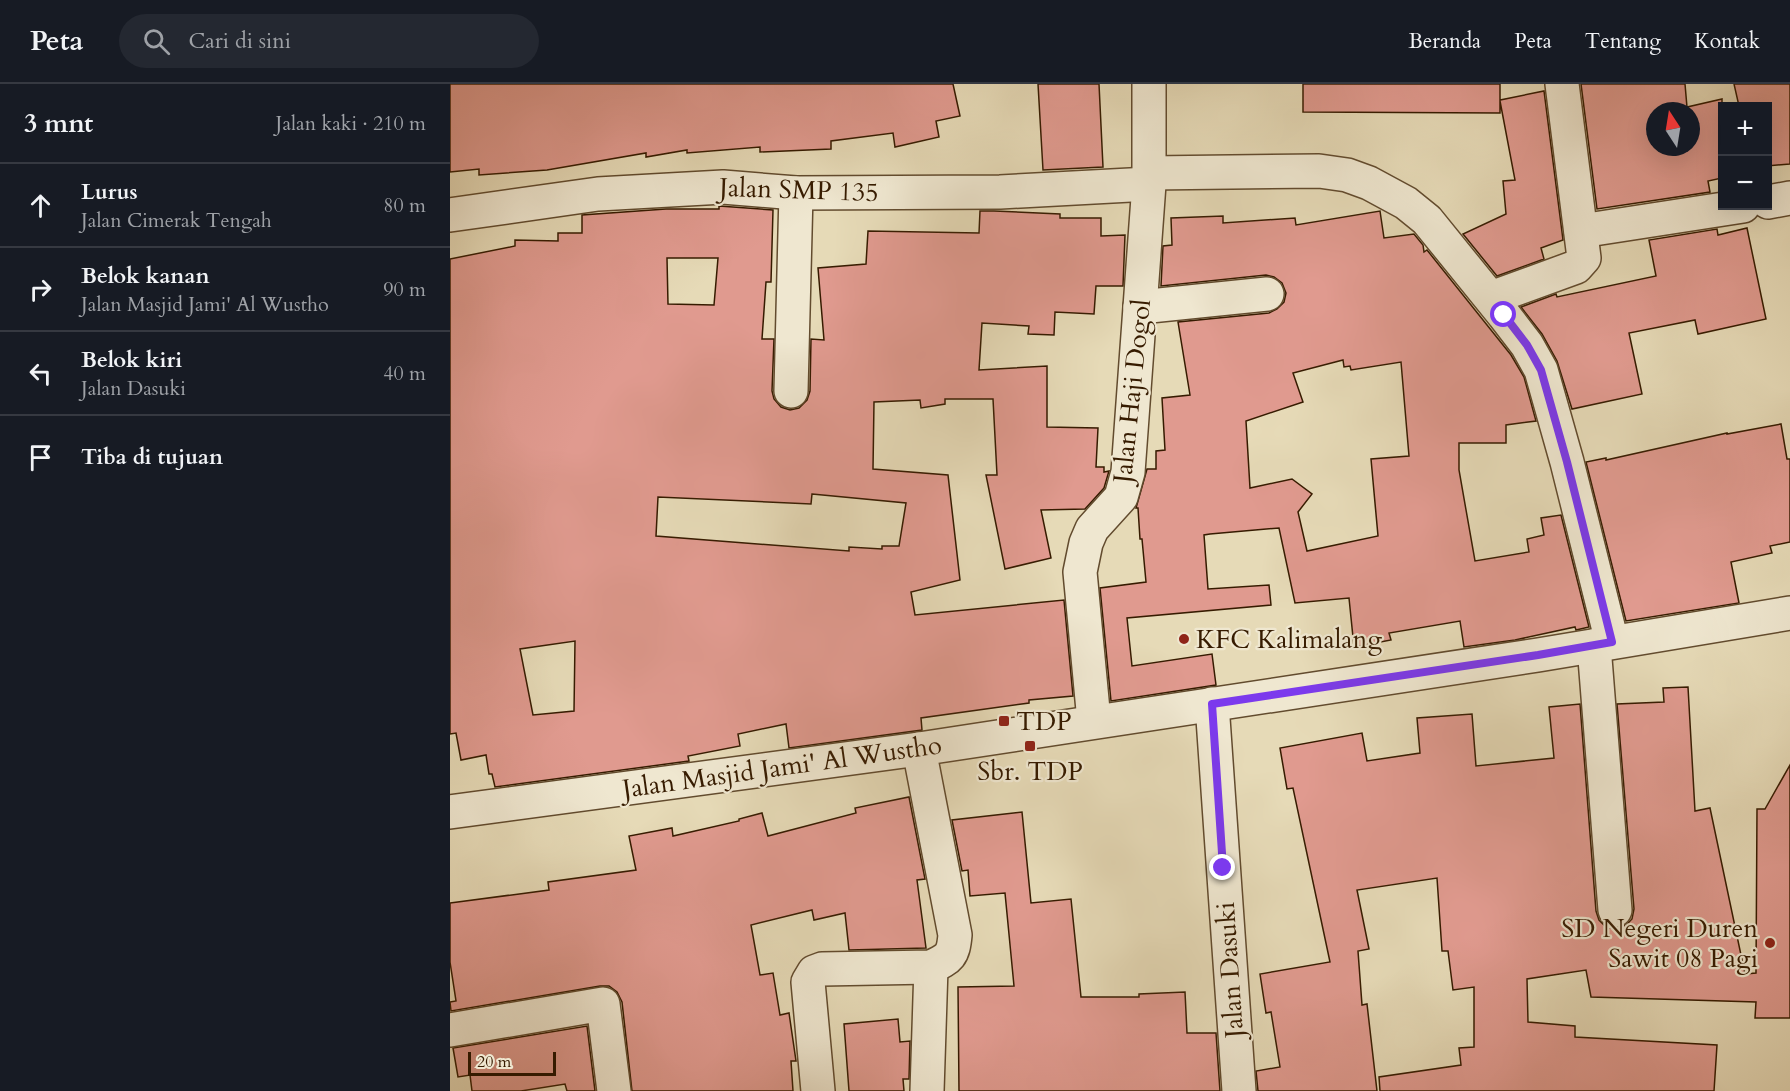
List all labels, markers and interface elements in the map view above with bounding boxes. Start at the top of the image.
search box [119,14,539,68]
text: Peta [30,22,83,60]
icon: search [140,25,173,58]
text: Cari di sini [188,26,291,56]
text: Beranda [1408,27,1481,56]
text: Peta [1514,27,1552,56]
text: Tentang [1585,27,1661,56]
text: Kontak [1694,27,1760,56]
north arrow [1646,102,1700,156]
map controls [1718,102,1772,210]
button: + [1718,102,1772,156]
text: 3 mnt [24,106,93,141]
text: Jalan kaki · 210 m [276,110,426,137]
button: − [1718,156,1772,210]
street label: Jalan SMP 135 [715,170,879,210]
text: Lurus [81,177,138,207]
icon: ahead [24,189,57,222]
text: 80 m [383,192,426,219]
text: Jalan Cimerak Tengah [81,207,272,234]
text: Belok kanan [81,261,210,291]
icon: right [24,273,57,306]
text: 90 m [383,276,426,303]
text: Jalan Masjid Jami' Al Wustho [81,291,329,318]
street label: Jalan Haji Dogol [1105,297,1159,489]
route start [1490,301,1516,327]
text: Belok kiri [81,345,182,375]
icon: left [24,357,57,390]
text: 40 m [383,360,426,387]
text: Jalan Dasuki [81,375,186,402]
icon: arrive [24,441,57,474]
text: Tiba di tujuan [81,442,223,472]
place label: KFC Kalimalang [1196,622,1382,657]
marker: KFC Kalimalang [1177,632,1191,646]
place label: TDP [1016,704,1072,739]
marker: TDP [997,714,1011,728]
street label: Jalan Masjid Jami' Al Wustho [616,727,944,807]
marker: Sbr. TDP [1023,739,1037,753]
place label: Sbr. TDP [977,754,1083,789]
route end [1209,854,1235,880]
street label: Jalan Dasuki [1208,901,1252,1043]
place label: SD Negeri Duren Sawit 08 Pagi [1561,911,1758,976]
marker: SD Negeri Duren Sawit 08 Pagi [1763,936,1777,950]
scale bar [468,1049,556,1076]
text: 20 m [477,1051,511,1073]

